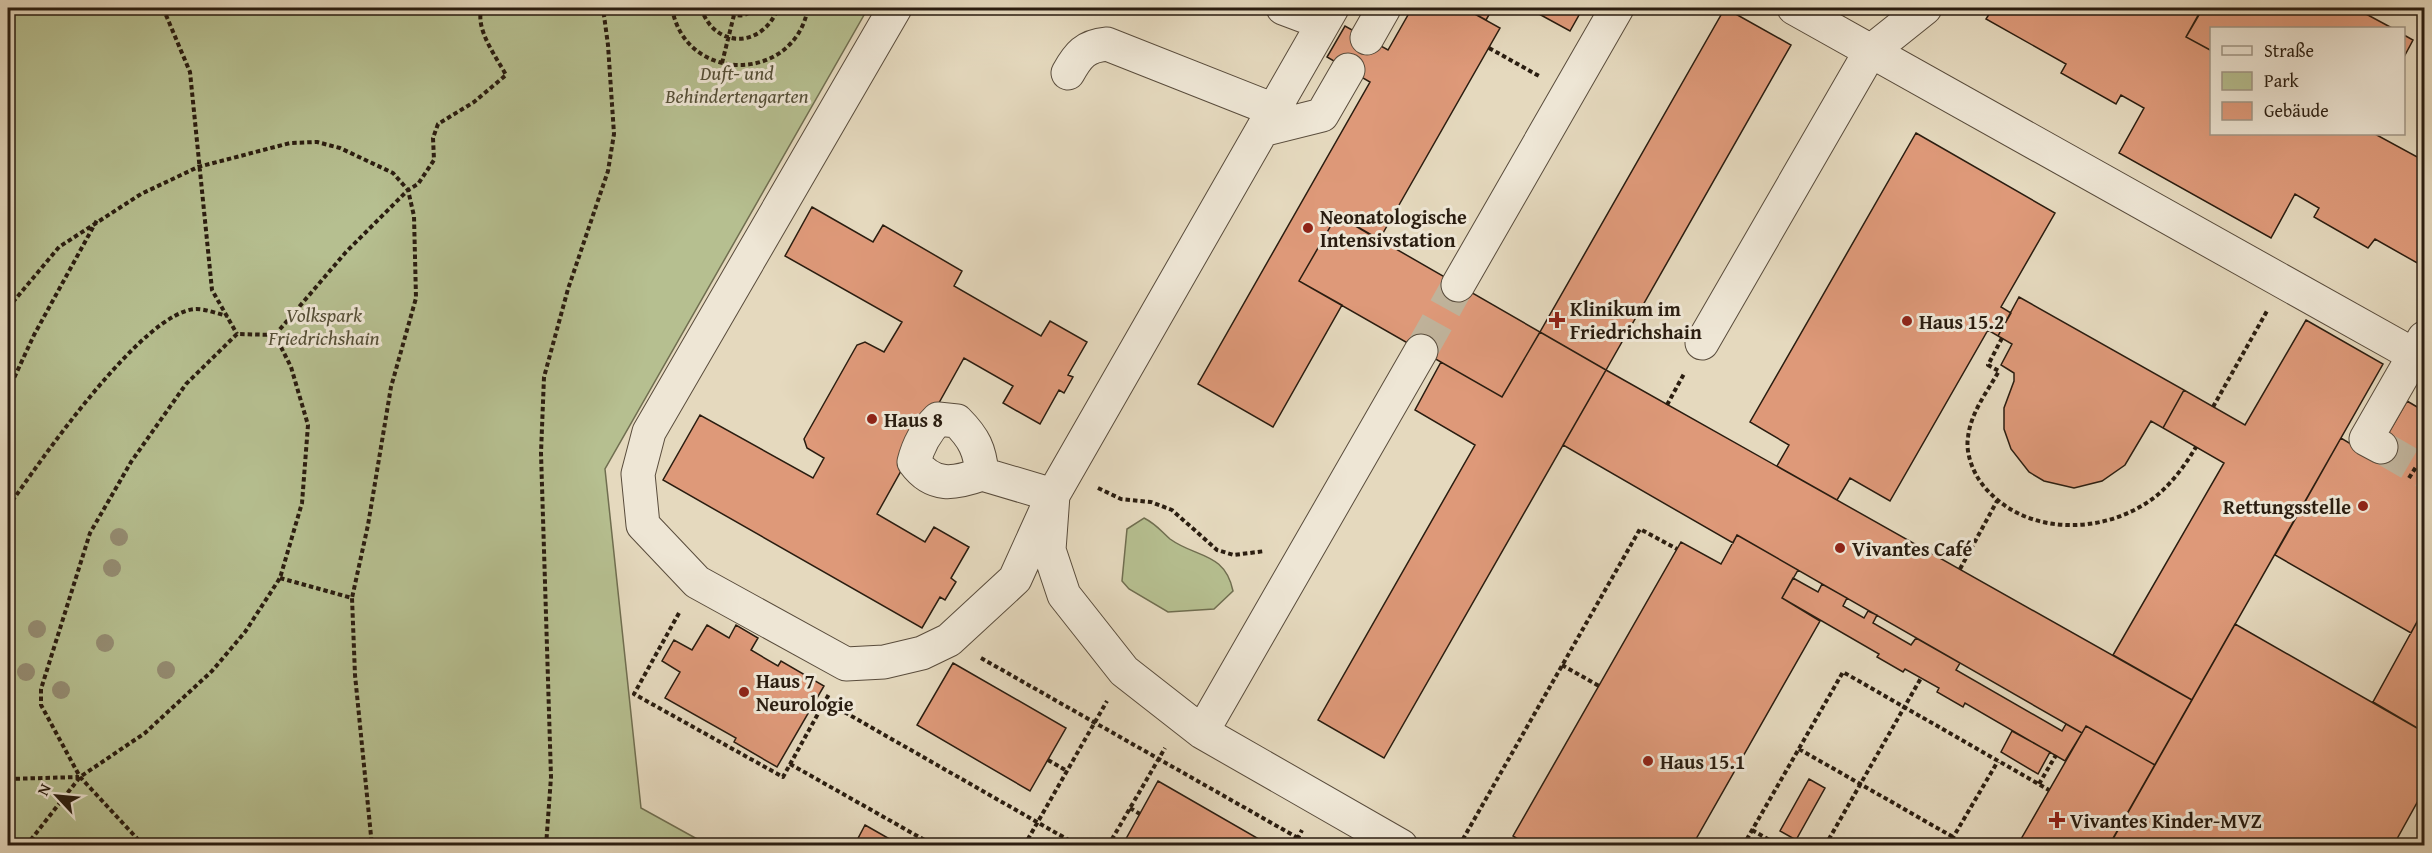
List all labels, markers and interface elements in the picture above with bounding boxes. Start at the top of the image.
legend [2210,27,2405,135]
text: Straße [2264,37,2314,64]
park label: Duft- und Behindertengarten [664,58,809,110]
text: Park [2264,67,2300,94]
text: Gebäude [2264,97,2329,124]
place label: Neonatologische Intensivstation [1320,202,1467,254]
marker: Neonatologische Intensivstation [1301,221,1315,235]
place label: Klinikum im Friedrichshain [1570,294,1702,346]
park label: Volkspark Friedrichshain [267,300,380,352]
place label: Haus 15.2 [1919,307,2004,336]
marker: Klinikum im Friedrichshain [1548,311,1566,329]
marker: Haus 15.2 [1900,314,1914,328]
place label: Haus 8 [884,405,943,434]
marker: Haus 8 [865,412,879,426]
place label: Rettungsstelle [2223,492,2351,521]
marker: Rettungsstelle [2356,499,2370,513]
place label: Vivantes Café [1852,534,1972,563]
marker: Vivantes Café [1833,541,1847,555]
place label: Haus 7 Neurologie [756,666,854,718]
marker: Haus 7 Neurologie [737,685,751,699]
place label: Haus 15.1 [1660,747,1745,776]
marker: Haus 15.1 [1641,754,1655,768]
north arrow [27,766,87,826]
text: N [30,779,57,799]
place label: Vivantes Kinder-MVZ [2070,806,2262,835]
marker: Vivantes Kinder-MVZ [2048,811,2066,829]

